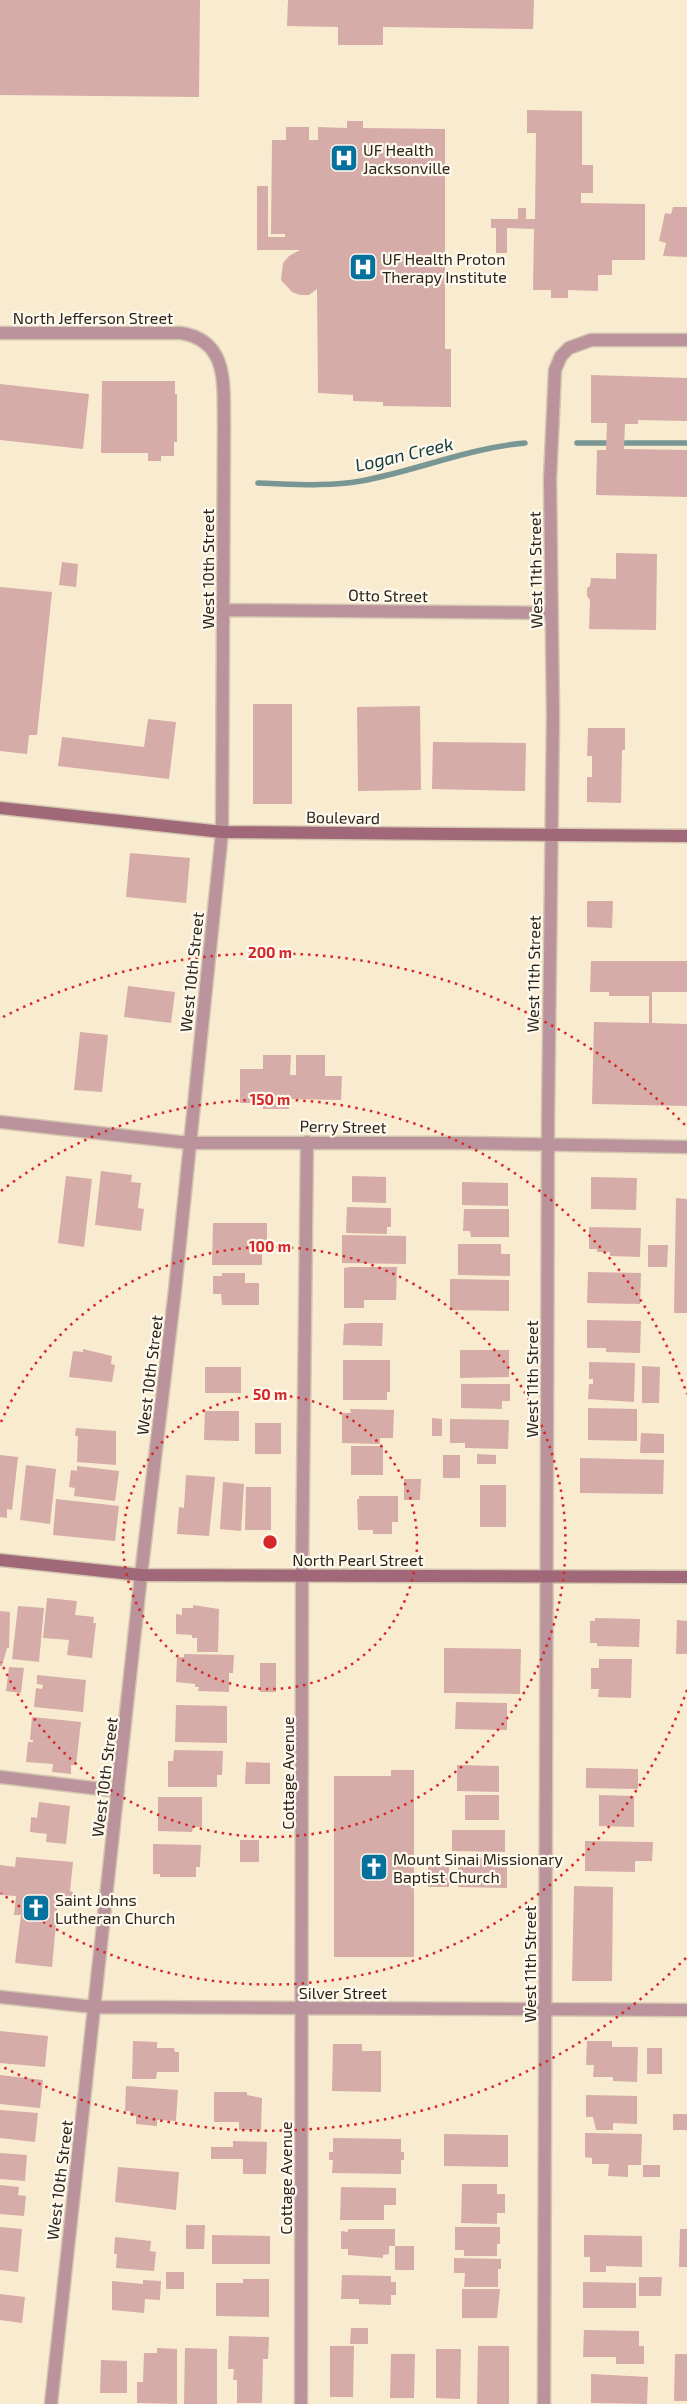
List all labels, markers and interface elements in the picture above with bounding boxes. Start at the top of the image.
place label: UF Health Jacksonville [363,140,450,177]
hospital icon: UF Health Jacksonville [329,143,359,173]
place label: UF Health Proton Therapy Institute [382,249,507,286]
hospital icon: UF Health Proton Therapy Institute [348,252,378,282]
street label: North Jefferson Street [13,308,173,327]
water label: Logan Creek [353,432,455,476]
street label: West 10th Street [198,509,217,629]
street label: West 11th Street [524,511,546,629]
street label: Otto Street [348,585,428,605]
street label: Boulevard [306,807,380,827]
street label: West 10th Street [175,911,207,1033]
street label: West 11th Street [522,915,544,1033]
text: 200 m [248,943,292,961]
text: 150 m [250,1090,290,1108]
street label: Perry Street [299,1116,387,1136]
text: 100 m [249,1237,291,1255]
street label: West 10th Street [132,1314,166,1436]
street label: West 11th Street [522,1320,541,1438]
text: 50 m [253,1385,287,1403]
centre of rings [261,1533,279,1551]
street label: North Pearl Street [292,1550,424,1569]
street label: West 10th Street [87,1716,121,1838]
street label: Cottage Avenue [278,1716,297,1830]
place label: Mount Sinai Missionary Baptist Church [393,1849,564,1886]
church icon: Mount Sinai Missionary Baptist Church [359,1852,389,1882]
place label: Saint Johns Lutheran Church [55,1890,175,1927]
church icon: Saint Johns Lutheran Church [21,1893,51,1923]
street label: West 11th Street [520,1905,539,2023]
street label: Silver Street [299,1983,387,2002]
street label: West 10th Street [42,2119,76,2241]
street label: Cottage Avenue [276,2121,295,2235]

